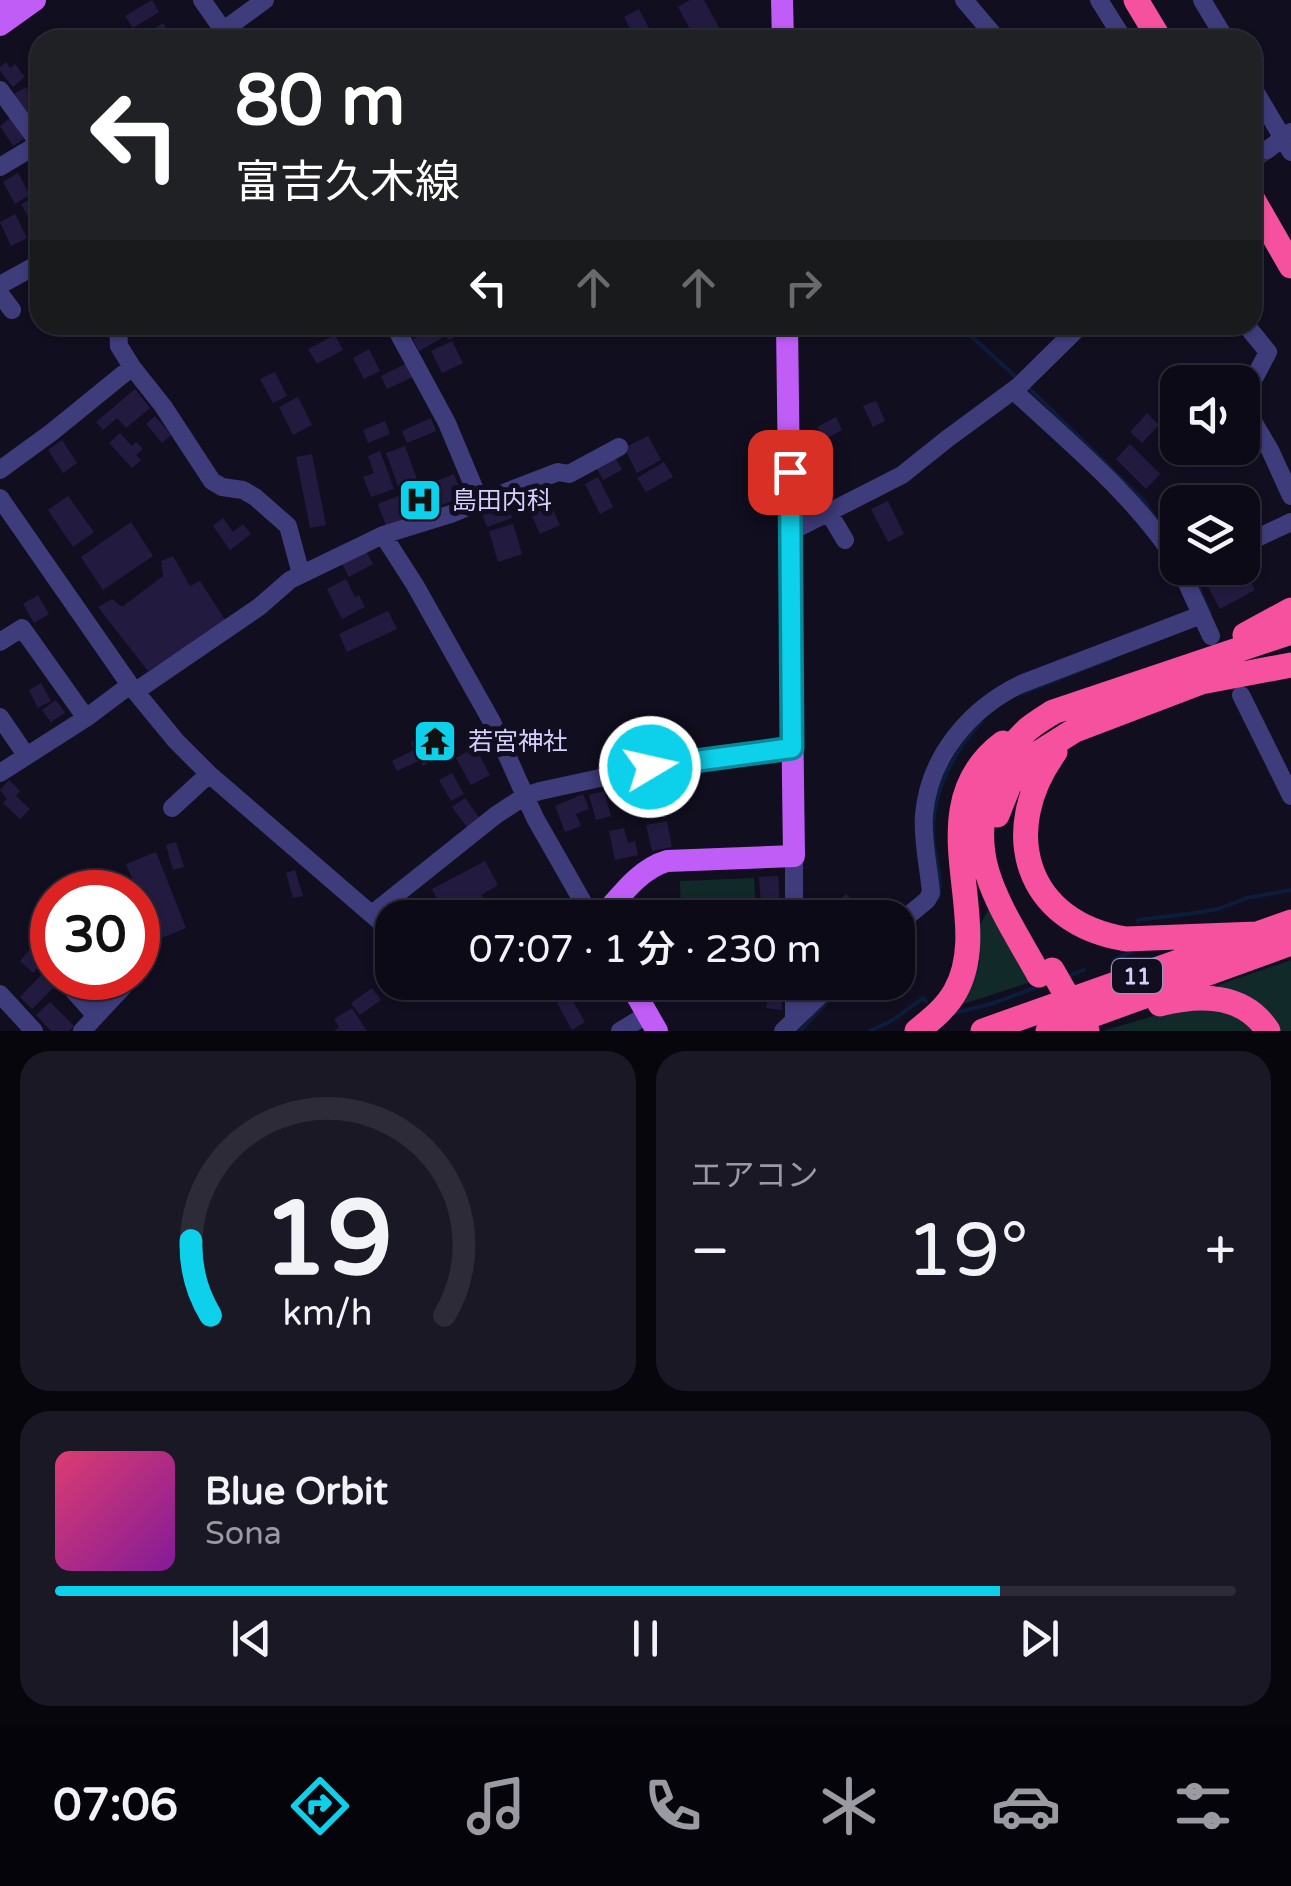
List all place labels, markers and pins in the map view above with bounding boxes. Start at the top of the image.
pin [748,430,833,515]
hospital icon: 島田内科 [397,477,443,523]
place label: 島田内科 [452,486,552,516]
temple icon: 若宮神社 [412,718,458,764]
place label: 若宮神社 [468,727,568,757]

